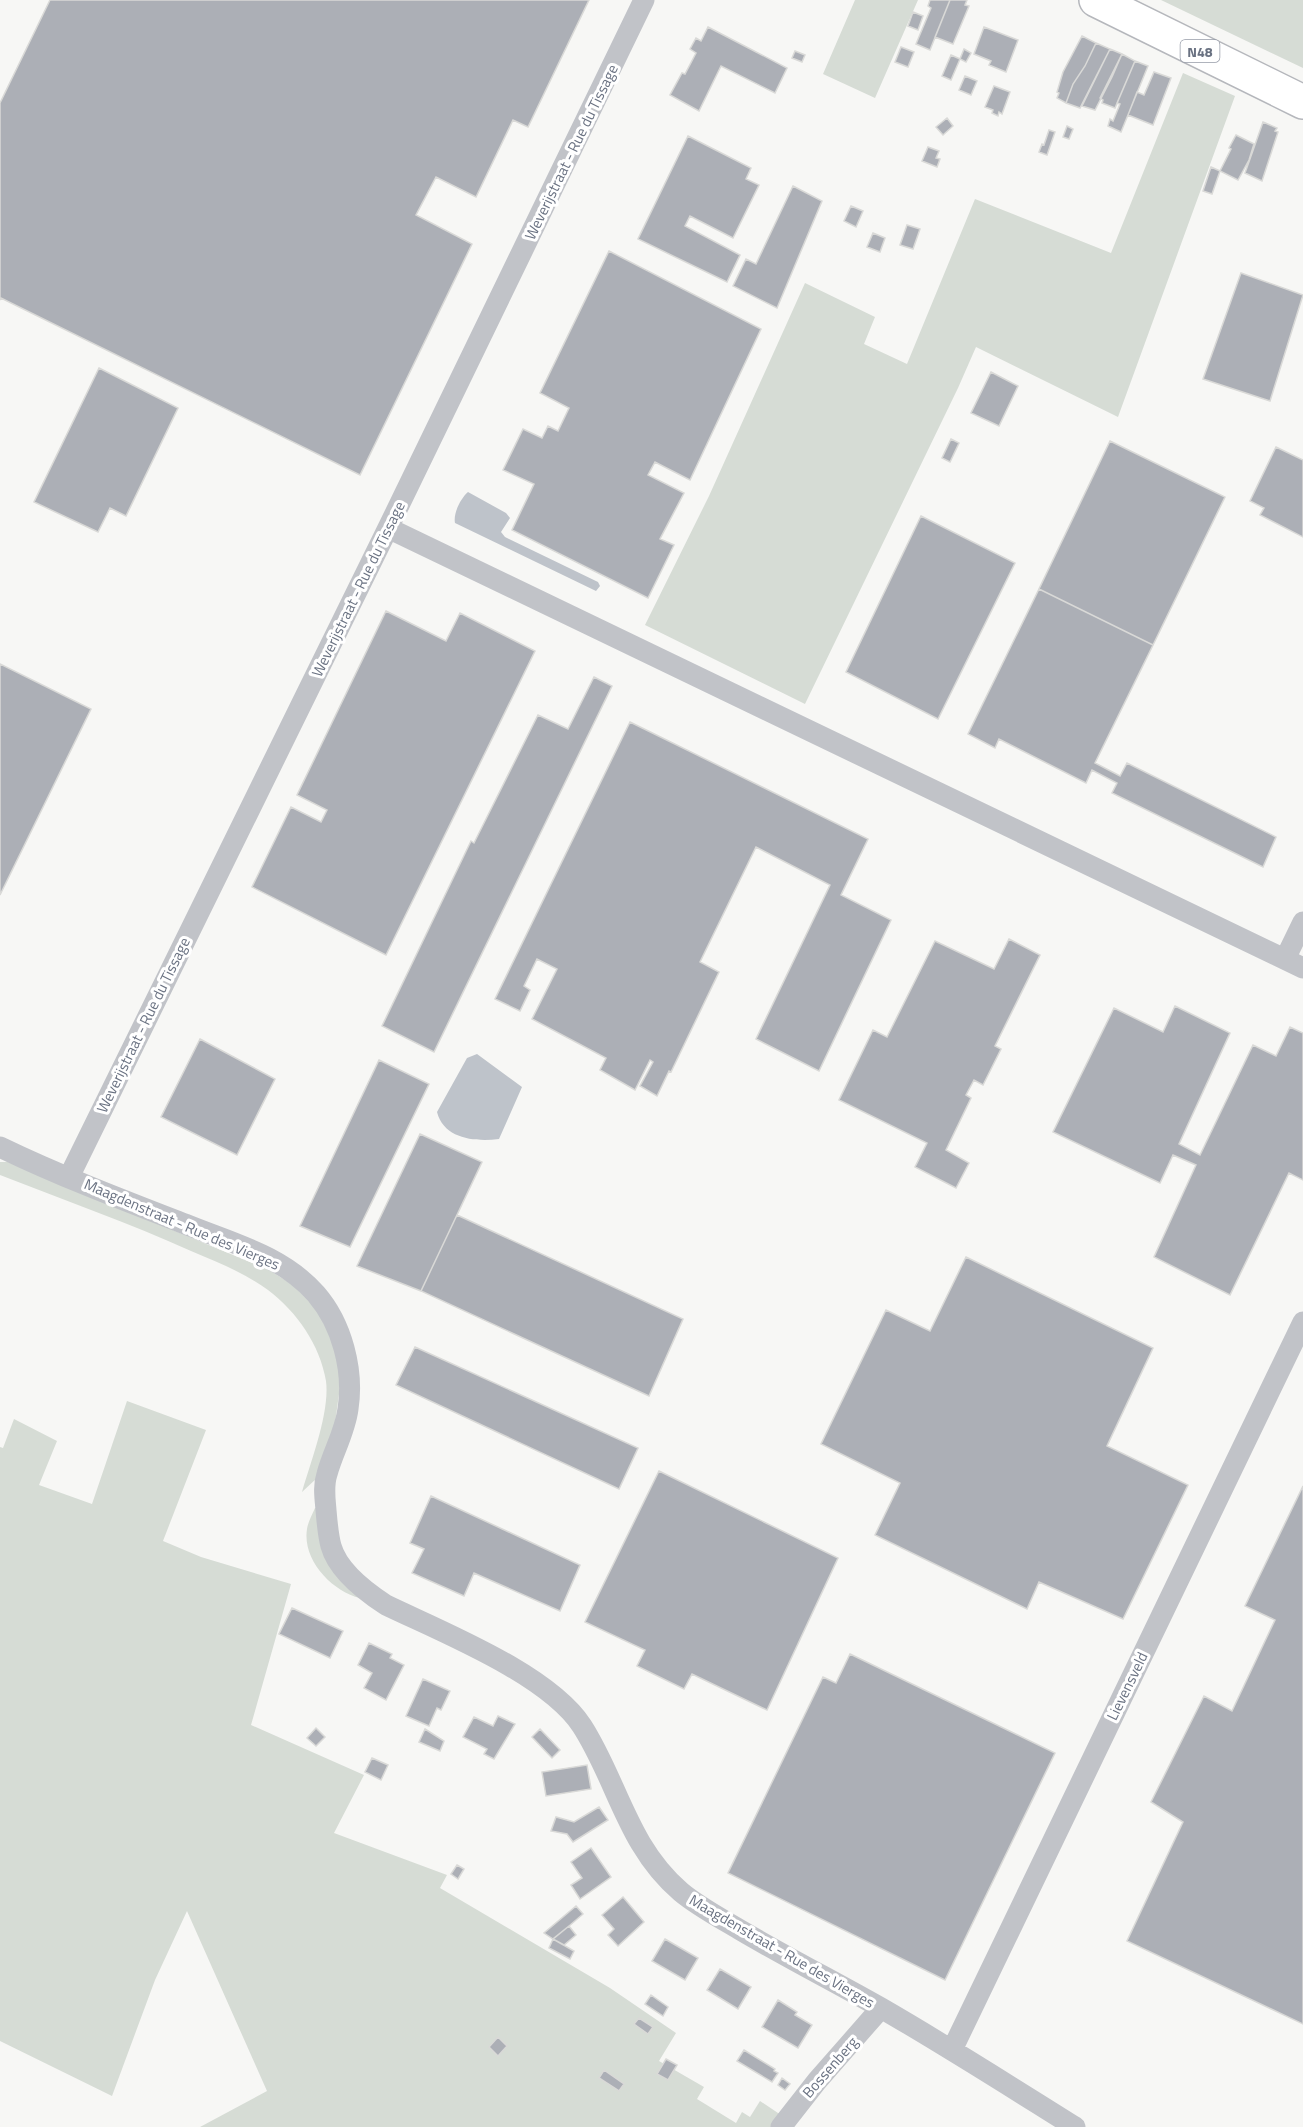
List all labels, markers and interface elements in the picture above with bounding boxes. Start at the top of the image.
road number: N48 [1180,40,1220,62]
street label: Weverijstraat - Rue du Tissage [518,60,624,244]
street label: Weverijstraat - Rue du Tissage [305,497,411,681]
street label: Weverijstraat - Rue du Tissage [90,933,196,1117]
street label: Maagdenstraat - Rue des Vierges [81,1172,283,1276]
street label: Lievensveld [1101,1648,1153,1724]
street label: Maagdenstraat - Rue des Vierges [685,1888,879,2014]
street label: Bossenberg [797,2031,863,2103]

